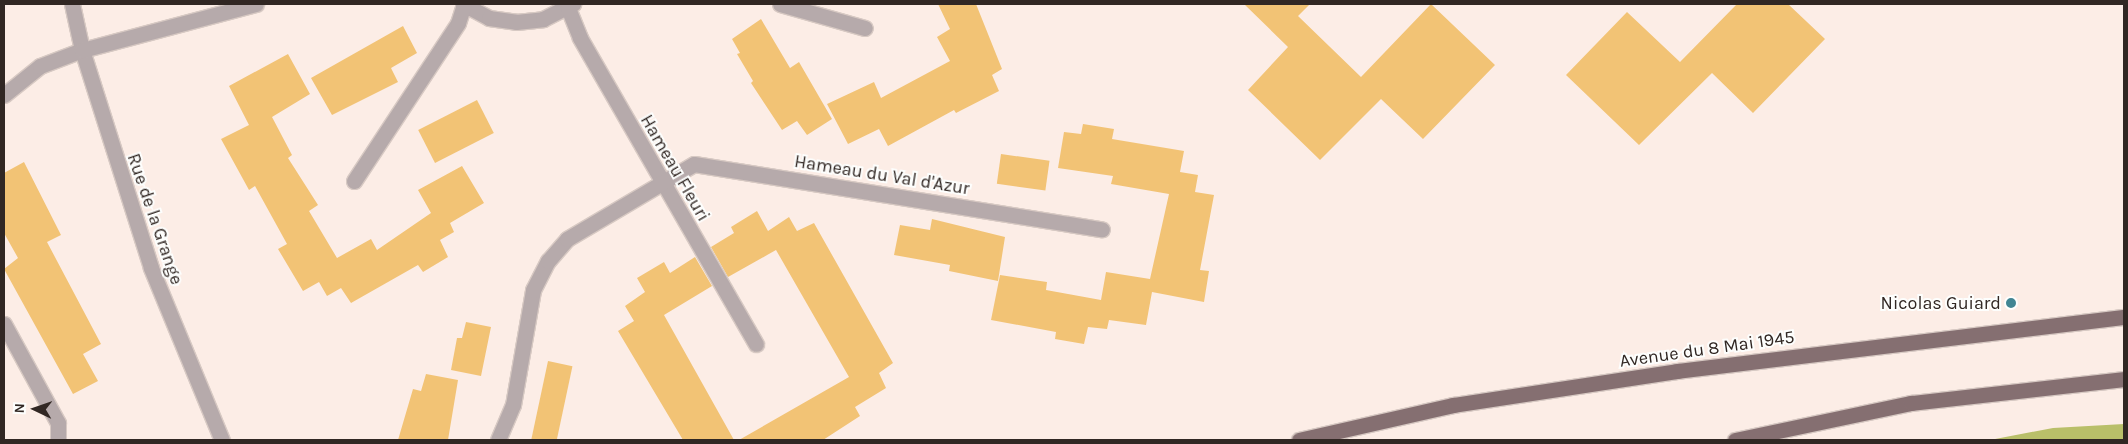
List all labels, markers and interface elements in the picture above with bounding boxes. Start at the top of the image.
street label: Hameau Fleuri [636,111,714,225]
street label: Hameau du Val d'Azur [793,150,971,200]
street label: Rue de la Grange [122,151,188,287]
place label: Nicolas Guiard [1881,292,2001,314]
marker: Nicolas Guiard [2005,297,2017,309]
street label: Avenue du 8 Mai 1945 [1618,326,1796,372]
north arrow [10,384,60,434]
text: N [11,403,28,414]

